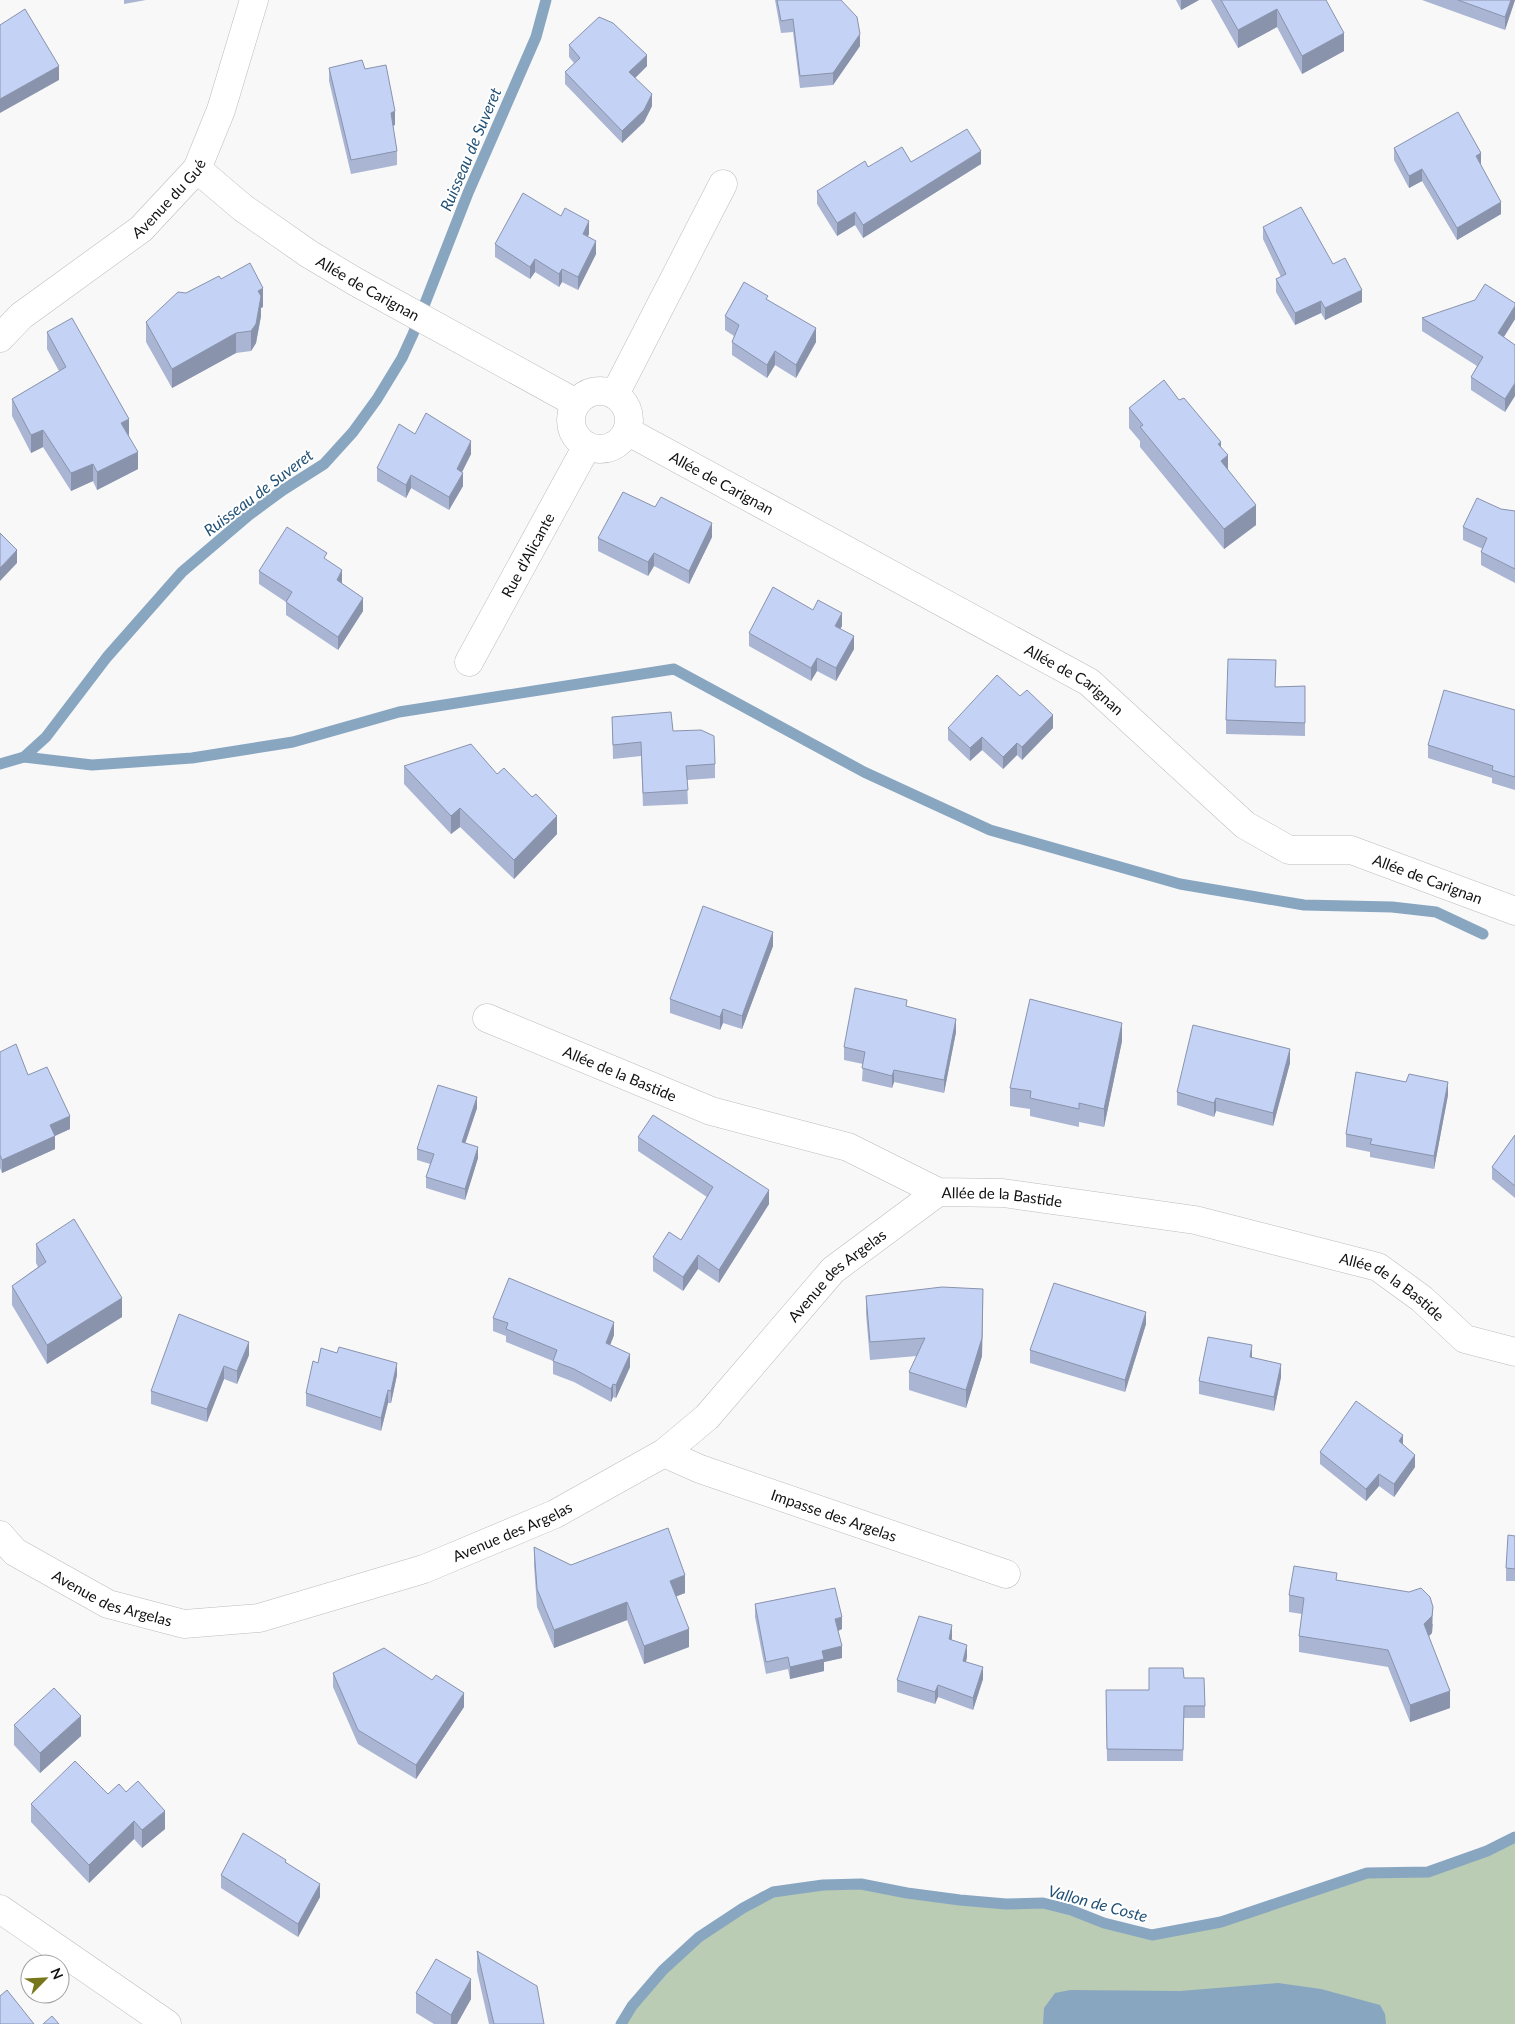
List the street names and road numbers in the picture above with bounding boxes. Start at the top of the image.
street label: Avenue du Gué [128,156,209,242]
street label: Allée de Carignan [313,252,423,324]
street label: Allée de Carignan [667,447,777,518]
street label: Rue d'Alicante [497,510,558,600]
street label: Allée de Carignan [1022,640,1128,718]
street label: Allée de Carignan [1370,850,1485,907]
street label: Allée de la Bastide [561,1042,679,1105]
street label: Allée de la Bastide [942,1183,1063,1210]
street label: Avenue des Argelas [784,1225,889,1325]
street label: Allée de la Bastide [1338,1249,1448,1324]
street label: Impasse des Argelas [769,1485,899,1545]
street label: Avenue des Argelas [450,1497,575,1565]
street label: Avenue des Argelas [49,1566,174,1629]

